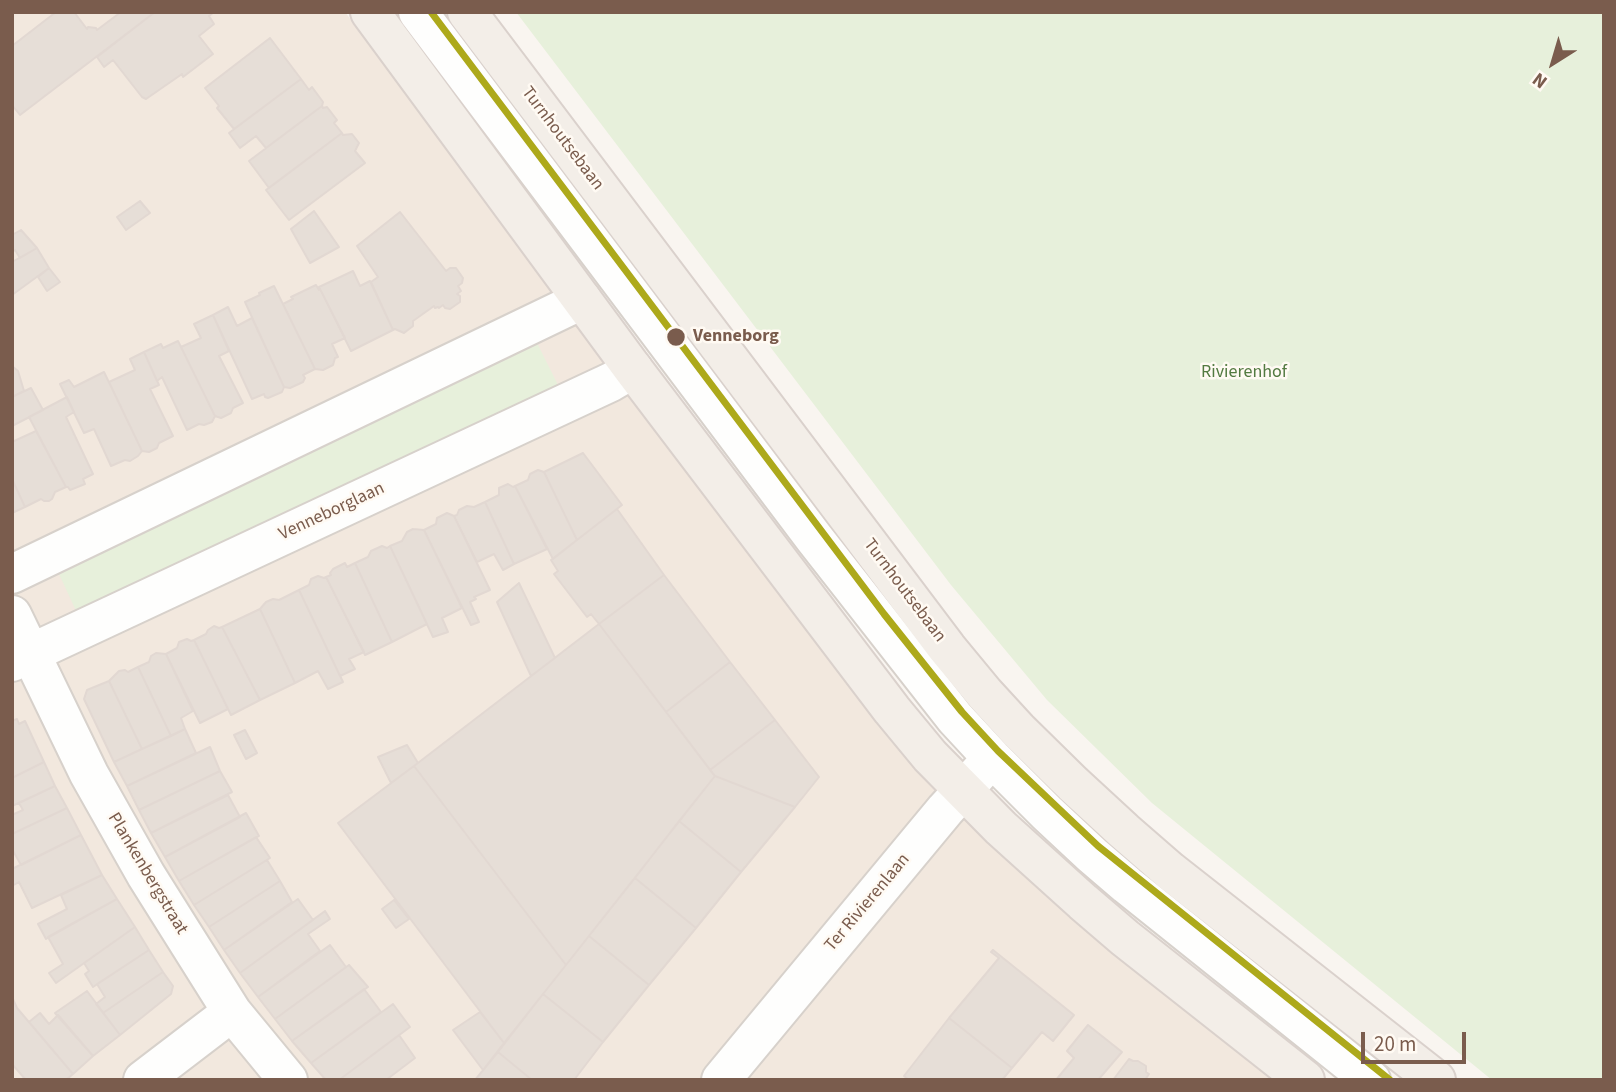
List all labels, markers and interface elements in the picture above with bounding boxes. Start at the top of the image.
north arrow [1518,28,1588,98]
text: N [1527,66,1553,95]
street label: Turnhoutsebaan [516,83,608,195]
marker: Venneborg [665,326,687,348]
place label: Venneborg [693,326,779,348]
park label: Rivierenhof [1201,362,1287,384]
street label: Venneborglaan [276,478,388,546]
street label: Turnhoutsebaan [858,535,950,647]
street label: Plankenbergstraat [102,809,192,939]
street label: Ter Rivierenlaan [821,850,915,956]
scale bar [1364,1018,1469,1062]
text: 20 m [1374,1029,1416,1059]

